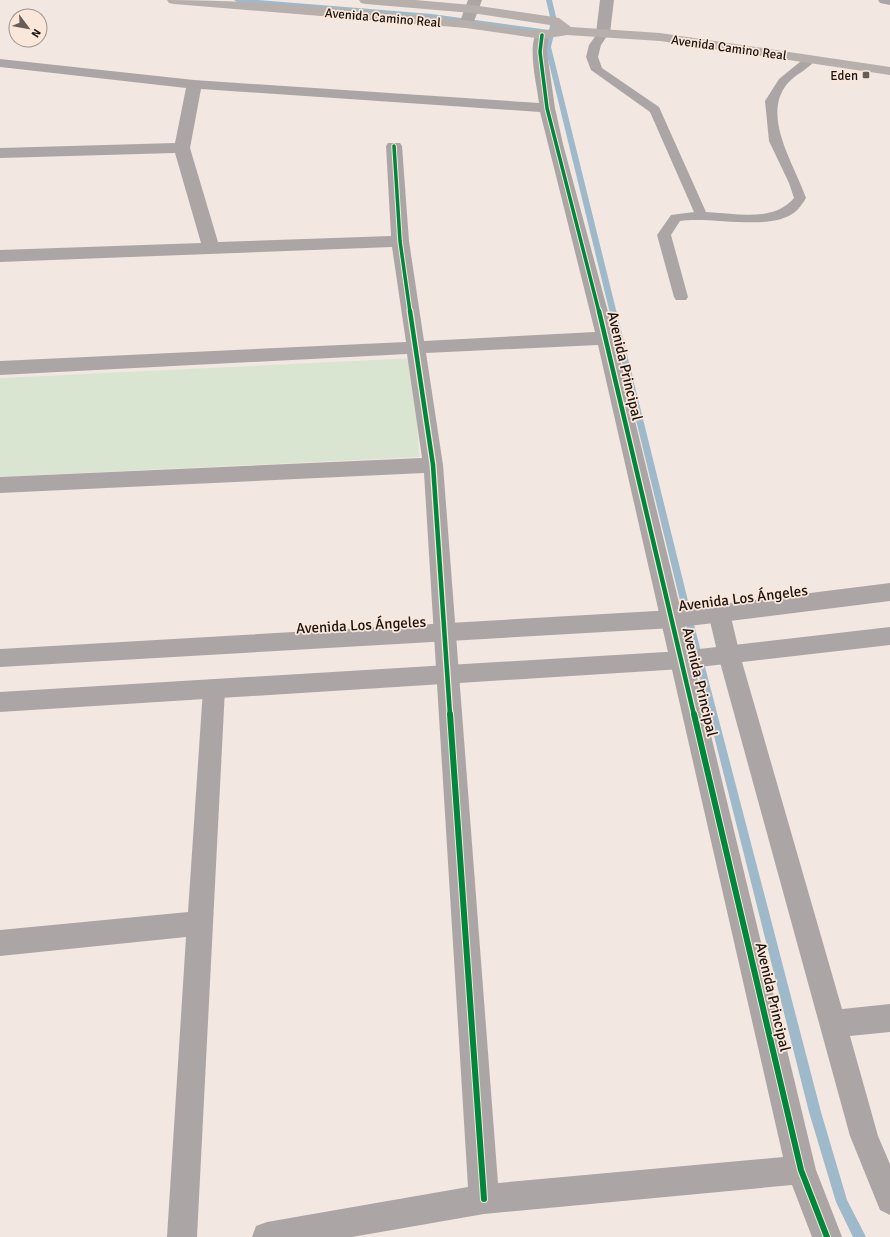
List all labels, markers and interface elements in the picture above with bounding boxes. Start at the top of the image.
street label: Avenida Camino Real [324,5,442,31]
north arrow [8,8,48,48]
text: N [29,26,44,40]
street label: Avenida Camino Real [670,32,788,64]
place label: Eden [830,68,858,84]
marker: Eden [861,70,871,80]
street label: Avenida Principal [604,310,646,422]
street label: Avenida Los Ángeles [677,580,809,615]
street label: Avenida Los Ángeles [295,612,427,637]
street label: Avenida Principal [679,626,721,738]
street label: Avenida Principal [752,941,794,1053]

